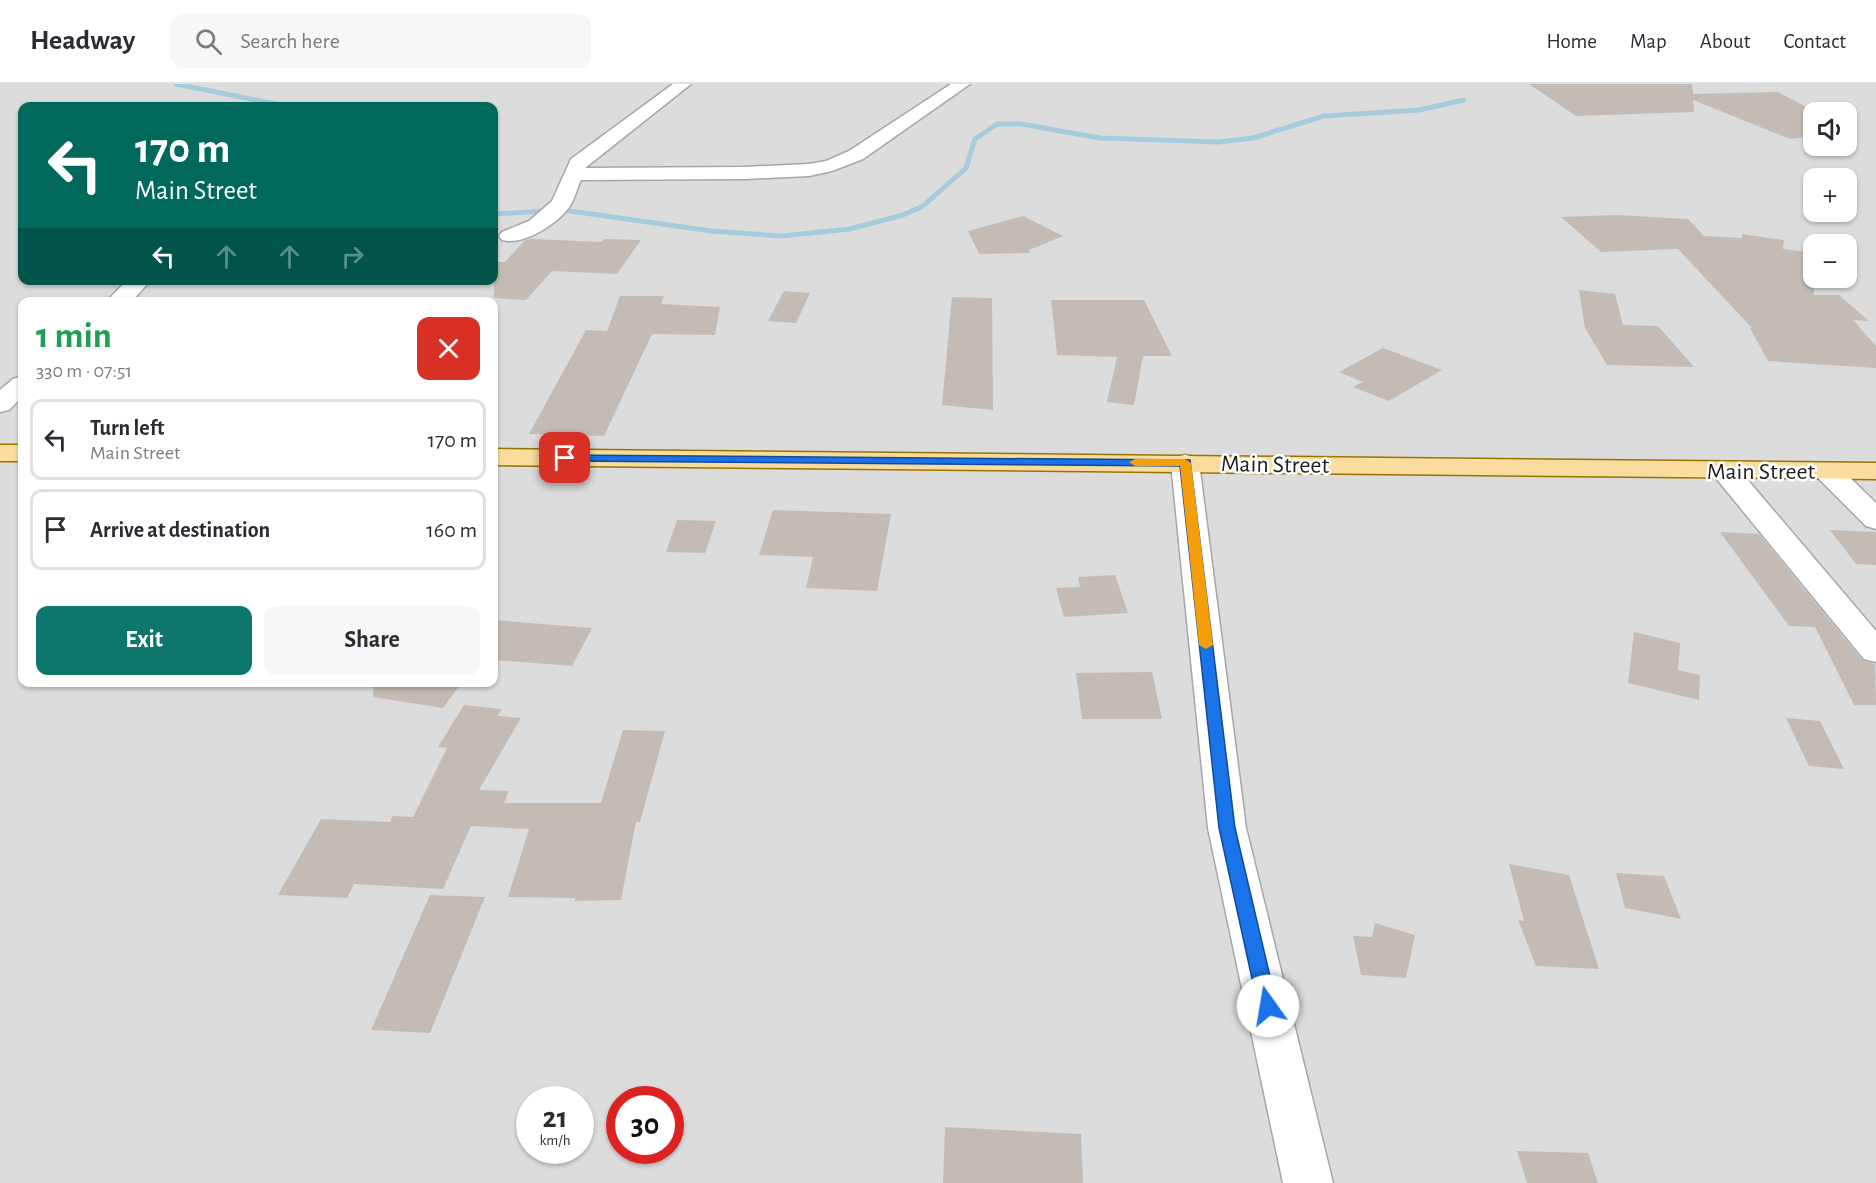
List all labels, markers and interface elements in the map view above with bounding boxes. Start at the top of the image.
search box [171,14,591,68]
icon: search [192,25,225,58]
text: Headway [30,27,135,55]
text: Search here [240,30,340,52]
text: Home [1546,31,1597,52]
text: Map [1630,31,1667,52]
text: About [1700,31,1750,52]
text: Contact [1783,31,1846,52]
map controls [1803,102,1857,288]
button: sound [1803,102,1857,156]
icon: left [36,126,114,204]
text: 170 m [135,128,230,170]
button: + [1803,168,1857,222]
text: Main Street [135,177,257,204]
button: − [1803,234,1857,288]
icon: left [147,240,180,273]
icon: ahead [210,240,243,273]
icon: ahead [273,240,306,273]
icon: right [336,240,369,273]
button: close [417,317,480,380]
text: 1 min [36,318,112,354]
text: 330 m · 07:51 [36,361,132,381]
text: Turn left [90,417,164,439]
icon: left [39,423,72,456]
text: 170 m [427,429,477,451]
pin [539,432,590,483]
icon: arrive [548,441,581,474]
text: Main Street [90,443,180,463]
street label: Main Street [1221,452,1330,478]
street label: Main Street [1707,460,1816,484]
icon: arrive [39,513,72,546]
text: Arrive at destination [90,519,270,541]
text: 160 m [426,519,477,541]
button: Exit [36,606,252,675]
button: Share [264,606,480,675]
position arrow [1236,974,1300,1038]
speed limit sign: 30 [606,1086,684,1164]
text: 21 [543,1103,567,1133]
text: km/h [540,1133,570,1148]

